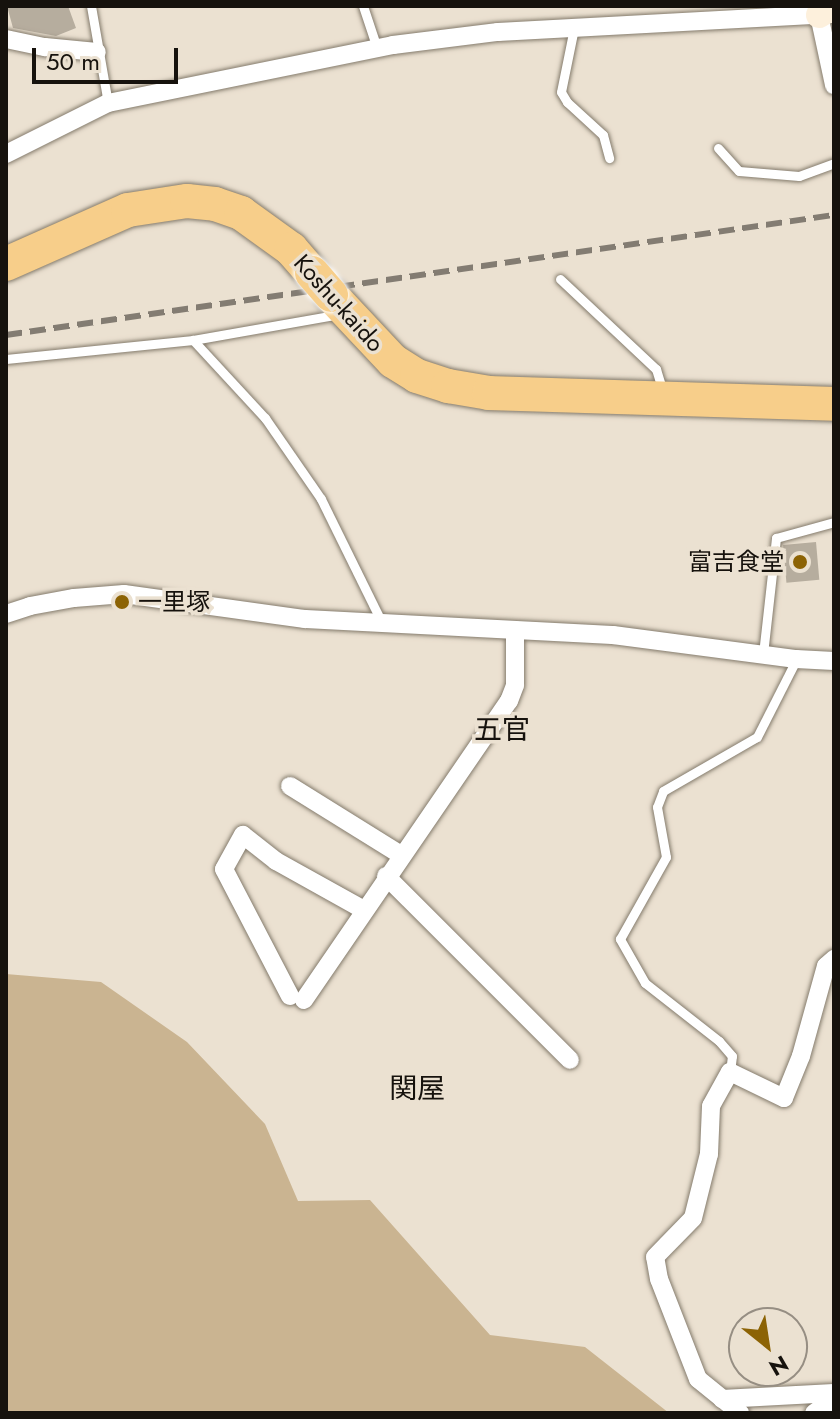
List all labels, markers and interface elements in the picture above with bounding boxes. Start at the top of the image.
scale bar [36,32,182,82]
text: 50 m [46,44,100,79]
street label: Koshu-kaido [288,248,390,358]
place label: 富吉食堂 [688,548,784,576]
marker: 富吉食堂 [791,553,809,571]
place label: 一里塚 [138,588,210,616]
marker: 一里塚 [113,593,131,611]
district label: 五官 [474,713,530,747]
district label: 関屋 [389,1072,445,1106]
north arrow [728,1307,808,1387]
text: N [763,1348,795,1384]

